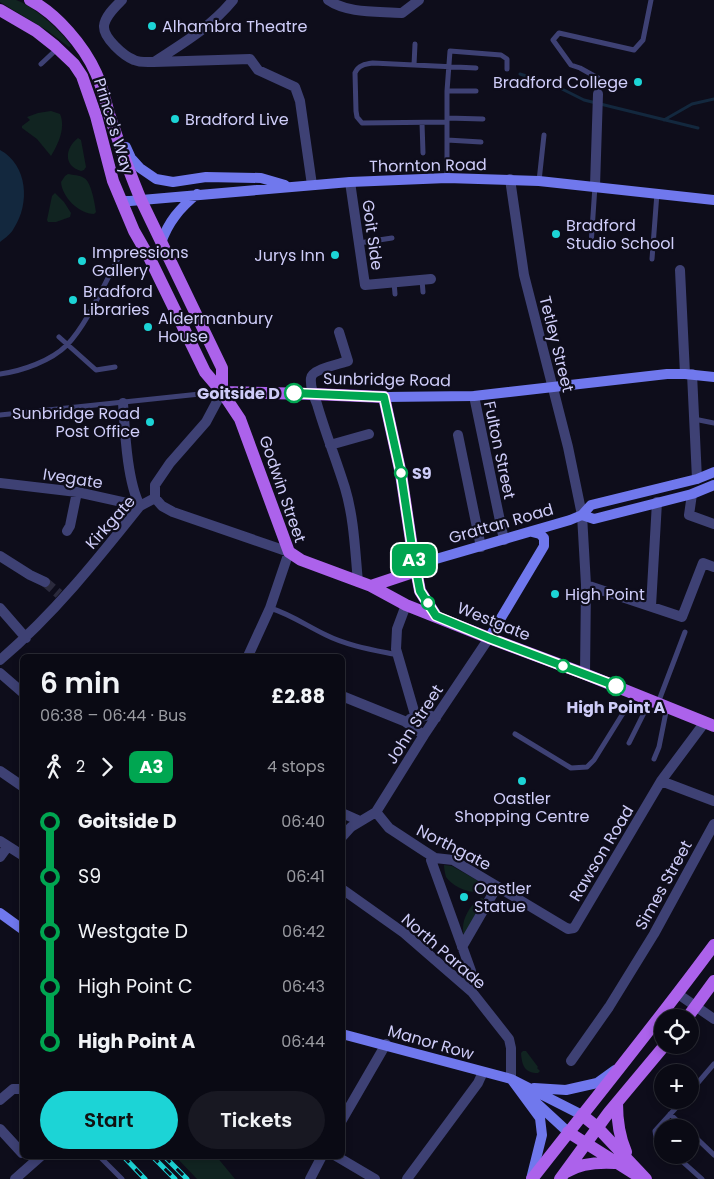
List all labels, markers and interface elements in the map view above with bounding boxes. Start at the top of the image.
place label: Alhambra Theatre [162,15,308,38]
marker: Alhambra Theatre [146,20,158,32]
place label: Bradford College [493,71,628,94]
street label: Prince's Way [88,75,139,177]
marker: Bradford College [632,76,644,88]
place label: Bradford Live [185,108,289,131]
marker: Bradford Live [169,113,181,125]
street label: Thornton Road [369,153,487,178]
street label: Goit Side [356,198,389,272]
place label: Bradford Studio School [566,214,674,255]
marker: Bradford Studio School [550,228,562,240]
place label: Impressions Gallery [92,241,189,282]
place label: Jurys Inn [254,244,325,267]
marker: Jurys Inn [329,249,341,261]
marker: Impressions Gallery [76,255,88,267]
place label: Bradford Libraries [83,280,153,321]
marker: Bradford Libraries [67,294,79,306]
street label: Tetley Street [533,294,580,395]
place label: Aldermanbury House [158,307,273,348]
marker: Aldermanbury House [142,321,154,333]
street label: Sunbridge Road [323,367,451,392]
place label: Goitside D [197,382,280,405]
marker: Goitside D [284,383,304,403]
street label: Fulton Street [478,399,521,501]
place label: Sunbridge Road Post Office [12,402,140,443]
marker: Sunbridge Road Post Office [144,416,156,428]
street label: Godwin Street [253,433,312,546]
street label: Ivegate [41,462,105,495]
place label: S9 [412,462,432,485]
marker: S9 [394,466,408,480]
street label: Kirkgate [80,490,141,554]
street label: Grattan Road [446,498,556,549]
line badge: A3 [392,544,436,576]
text: A3 [402,547,426,572]
place label: High Point [565,583,645,606]
marker: High Point [549,588,561,600]
unlabelled marker [421,596,435,610]
street label: Westgate [454,596,534,647]
unlabelled marker [556,659,570,673]
text: 6 min [40,664,120,703]
marker: High Point A [606,676,626,696]
street label: John Street [380,680,449,768]
text: £2.88 [272,683,325,710]
place label: High Point A [567,696,666,719]
text: 06:38 – 06:44 · Bus [40,704,187,727]
icon: walk [40,753,68,781]
icon: forward [93,753,121,781]
text: A3 [139,754,163,779]
text: 2 [76,755,85,778]
text: 4 stops [267,755,325,778]
marker: Oastler Shopping Centre [516,775,528,787]
place label: Oastler Shopping Centre [455,787,590,828]
street label: Rawson Road [564,801,639,906]
text: Goitside D [78,808,177,835]
text: 06:40 [281,810,325,833]
street label: Northgate [413,819,495,876]
street label: Simes Street [629,836,698,934]
text: S9 [78,863,101,890]
text: 06:41 [286,865,325,888]
place label: Oastler Statue [474,877,531,918]
marker: Oastler Statue [458,891,470,903]
street label: North Parade [396,908,491,995]
text: Westgate D [78,918,188,945]
text: 06:42 [282,920,325,943]
text: High Point C [78,973,193,1000]
text: 06:43 [282,975,325,998]
map controls [654,1009,699,1164]
button: locate [654,1009,699,1054]
street label: Manor Row [385,1019,477,1066]
text: High Point A [78,1028,195,1055]
text: 06:44 [281,1030,325,1053]
button: + [654,1064,699,1109]
button: Start [40,1091,178,1149]
button: Tickets [188,1091,325,1149]
button: − [654,1119,699,1164]

